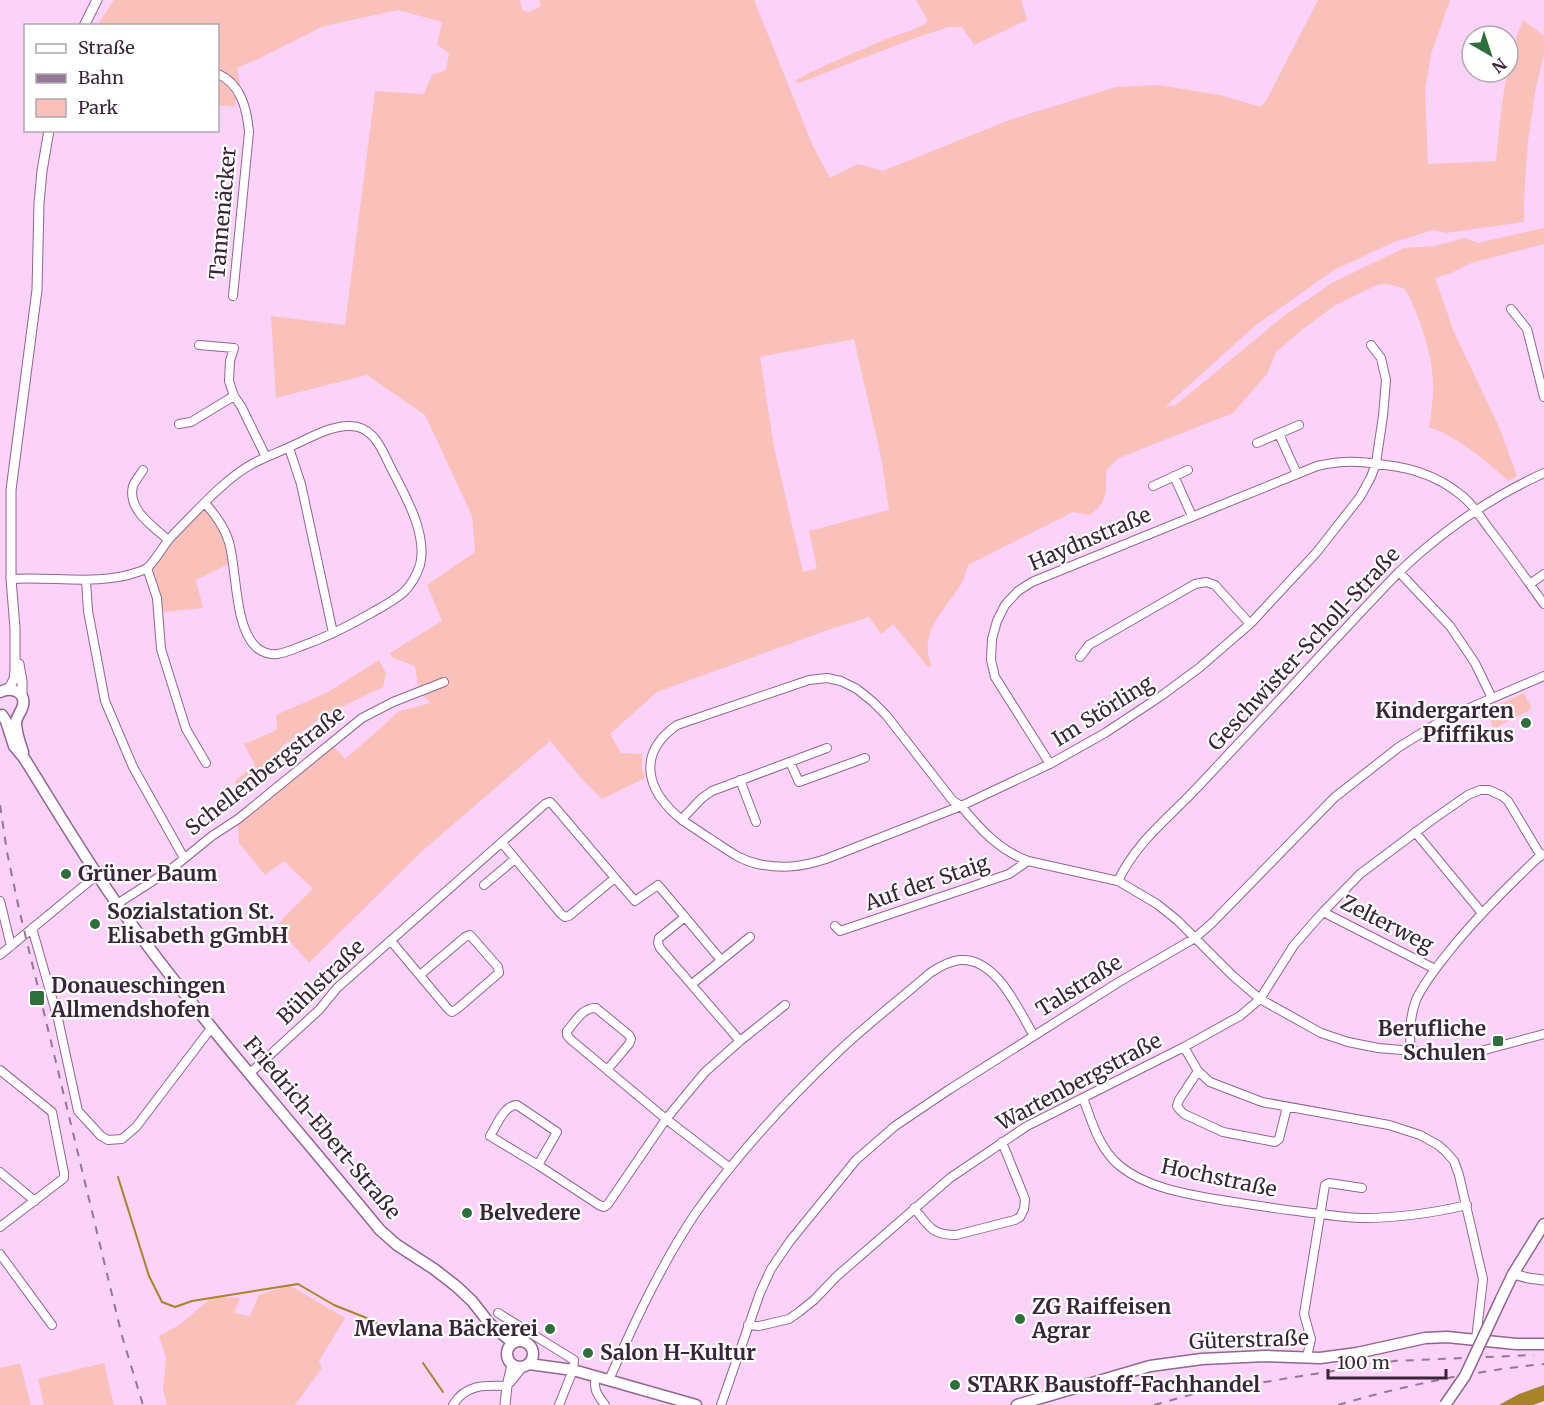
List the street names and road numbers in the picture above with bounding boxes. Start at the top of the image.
street label: Tannenäcker [203,145,242,280]
street label: Haydnstraße [1025,501,1155,576]
street label: Geschwister-Scholl-Straße [1202,541,1405,756]
street label: Im Störling [1047,669,1159,752]
street label: Schellenbergstraße [179,700,350,841]
street label: Auf der Staig [860,849,993,917]
street label: Zelterweg [1336,889,1438,959]
street label: Bühlstraße [271,933,370,1030]
street label: Talstraße [1031,949,1127,1023]
street label: Wartenbergstraße [991,1027,1166,1137]
street label: Friedrich-Ebert-Straße [238,1031,407,1225]
street label: Hochstraße [1159,1152,1279,1203]
street label: Güterstraße [1189,1324,1310,1355]

